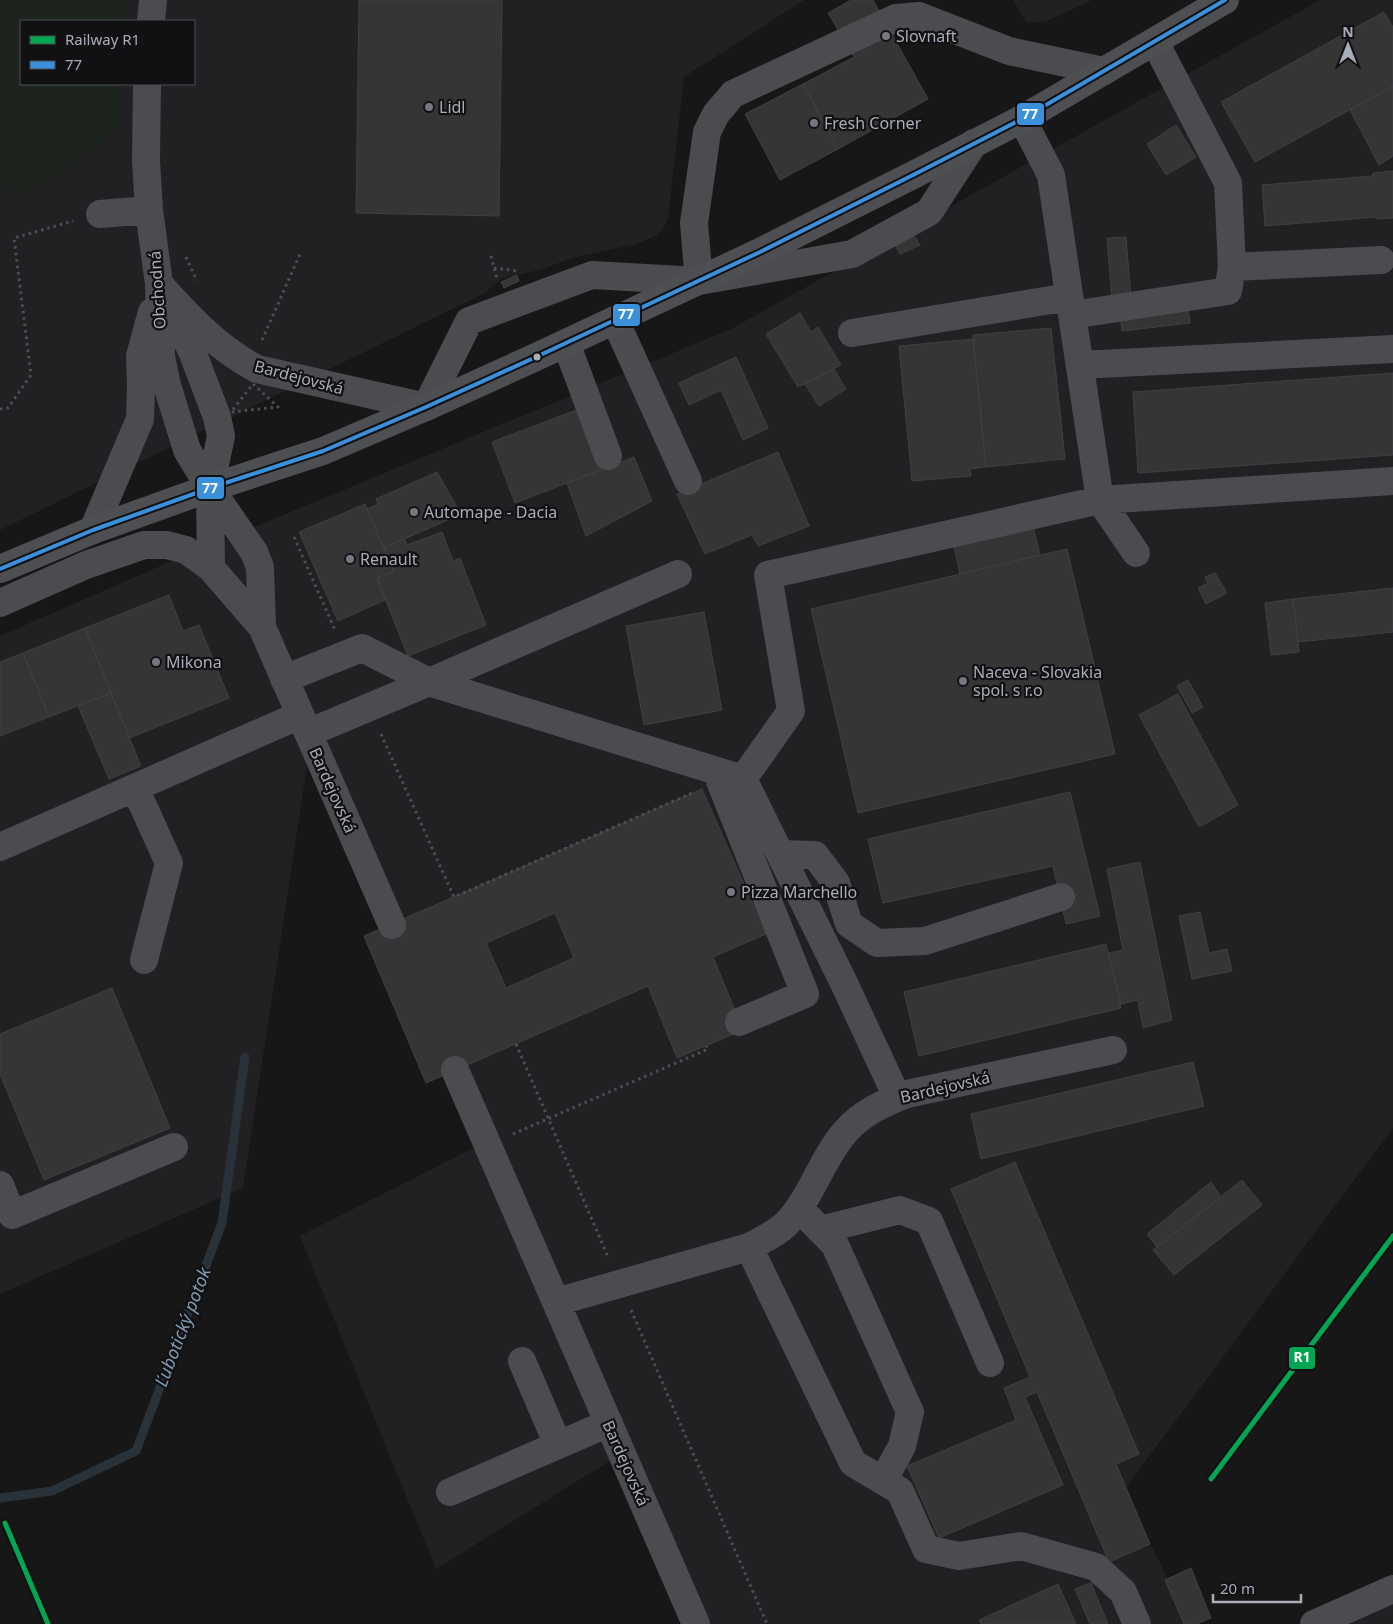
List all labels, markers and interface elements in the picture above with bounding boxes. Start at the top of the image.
legend [20,20,195,85]
north arrow [1323,20,1373,70]
text: N [1342,22,1354,41]
place label: Slovnaft [896,25,957,47]
text: Railway R1 [65,29,140,49]
marker: Slovnaft [880,30,892,42]
text: 77 [65,54,82,74]
place label: Lidl [439,96,465,118]
marker: Lidl [423,101,435,113]
line badge: 77 [1016,102,1045,126]
text: 77 [1022,104,1038,123]
place label: Fresh Corner [824,112,922,134]
marker: Fresh Corner [808,117,820,129]
street label: Obchodná [143,250,171,330]
line badge: 77 [612,303,641,327]
text: 77 [618,304,634,323]
unlabelled marker [532,352,542,362]
street label: Bardejovská [252,355,346,399]
line badge: 77 [196,476,225,500]
text: 77 [202,478,218,497]
place label: Automape - Dacia [424,501,557,523]
marker: Automape - Dacia [408,506,420,518]
place label: Renault [360,548,418,570]
marker: Renault [344,553,356,565]
place label: Mikona [166,651,222,673]
marker: Mikona [150,656,162,668]
place label: Naceva - Slovakia spol. s r.o [973,661,1102,701]
marker: Naceva - Slovakia spol. s r.o [957,675,969,687]
street label: Bardejovská [304,744,362,836]
place label: Pizza Marchello [741,881,857,903]
marker: Pizza Marchello [725,886,737,898]
street label: Bardejovská [898,1066,992,1108]
water label: Ľubotický potok [148,1263,216,1390]
line badge: R1 [1288,1346,1316,1370]
text: R1 [1293,1347,1311,1366]
street label: Bardejovská [597,1417,655,1509]
scale bar [1213,1572,1300,1604]
text: 20 m [1220,1578,1255,1598]

